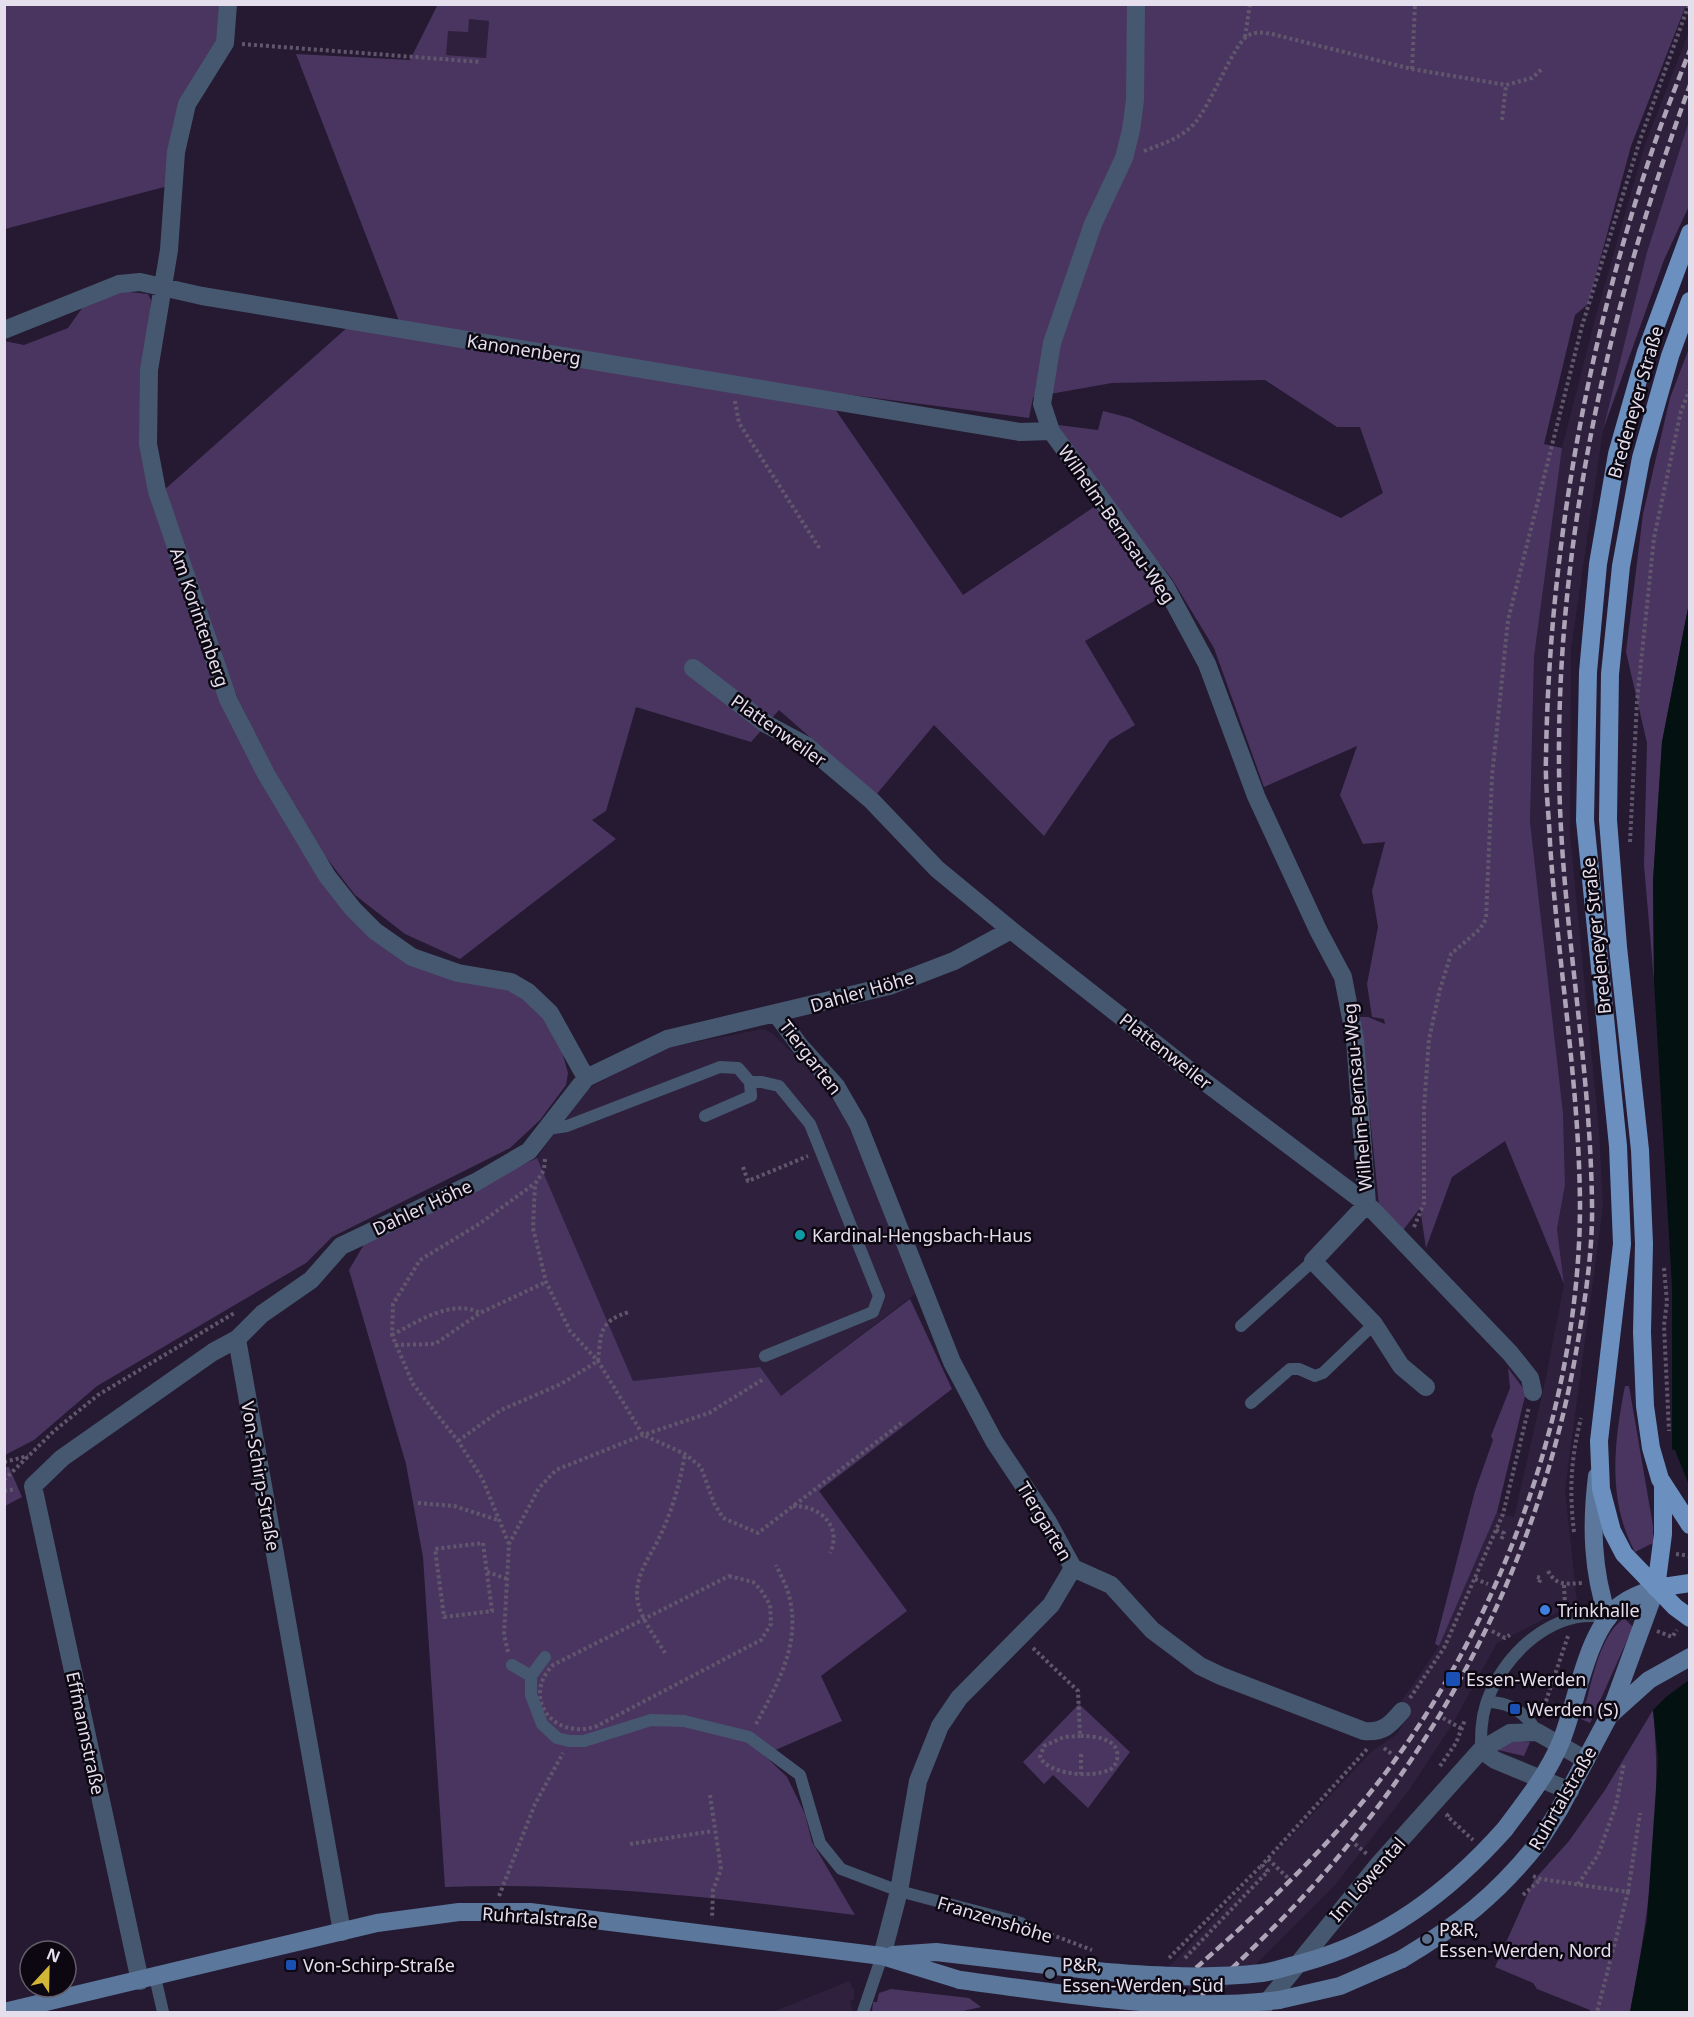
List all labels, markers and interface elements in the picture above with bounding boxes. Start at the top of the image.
street label: Bredeneyer Straße [1602,323,1668,481]
street label: Kanonenberg [465,328,583,370]
street label: Wilhelm-Bernsau-Weg [1053,440,1181,608]
street label: Am Korintenberg [165,544,235,690]
street label: Plattenweiler [727,688,832,772]
street label: Bredeneyer Straße [1576,856,1616,1016]
street label: Dahler Höhe [807,965,917,1017]
street label: Wilhelm-Bernsau-Weg [1337,1002,1377,1192]
street label: Plattenweiler [1115,1007,1218,1095]
street label: Tiergarten [774,1015,848,1099]
street label: Dahler Höhe [369,1174,475,1240]
place label: Kardinal-Hengsbach-Haus [812,1223,1032,1247]
marker: Kardinal-Hengsbach-Haus [793,1228,807,1242]
street label: Von-Schirp-Straße [236,1399,286,1553]
street label: Tiergarten [1012,1477,1078,1565]
place label: Trinkhalle [1557,1598,1640,1622]
marker: Trinkhalle [1538,1603,1552,1617]
place label: Essen-Werden [1466,1667,1586,1691]
street label: Effmannstraße [61,1669,111,1797]
marker: Essen-Werden [1444,1670,1462,1688]
place label: Werden (S) [1527,1697,1618,1721]
marker: Werden (S) [1508,1702,1522,1716]
street label: Ruhrtalstraße [1523,1742,1601,1854]
street label: Im Löwental [1324,1832,1410,1926]
street label: Franzenshöhe [934,1890,1056,1948]
street label: Ruhrtalstraße [481,1901,599,1933]
place label: P&R, Essen-Werden, Nord [1439,1917,1612,1962]
marker: P&R, Essen-Werden, Nord [1420,1932,1434,1946]
north arrow [18,1939,78,1999]
text: N [43,1942,64,1968]
place label: P&R, Essen-Werden, Süd [1062,1952,1224,1997]
place label: Von-Schirp-Straße [303,1953,455,1977]
marker: Von-Schirp-Straße [284,1958,298,1972]
marker: P&R, Essen-Werden, Süd [1043,1967,1057,1981]

